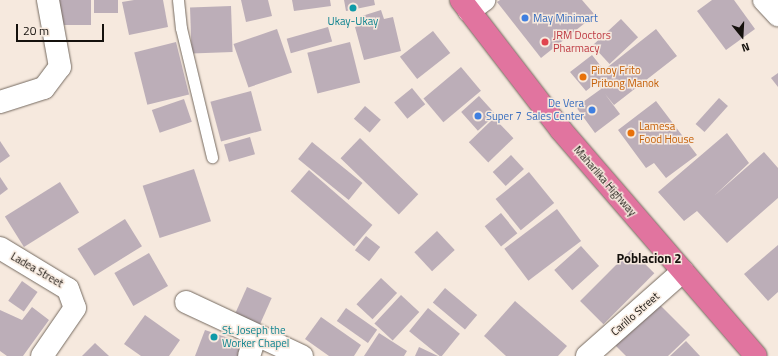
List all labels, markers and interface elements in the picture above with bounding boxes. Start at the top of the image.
marker: Ukay-Ukay [348,3,358,13]
place label: May Minimart [533,11,598,25]
marker: May Minimart [520,13,530,23]
place label: Ukay-Ukay [328,14,378,28]
scale bar [18,16,106,42]
north arrow [722,16,762,56]
text: 20 m [23,21,49,40]
place label: JRM Doctors Pharmacy [553,29,611,55]
marker: JRM Doctors Pharmacy [540,37,550,47]
text: N [740,39,752,56]
place label: Pinoy Frito Pritong Manok [591,64,659,90]
marker: Pinoy Frito Pritong Manok [578,72,588,82]
place label: De Vera Sales Center [526,97,584,123]
marker: De Vera Sales Center [587,105,597,115]
place label: Super 7 [486,109,522,123]
marker: Super 7 [473,111,483,121]
place label: Lamesa Food House [639,120,694,146]
marker: Lamesa Food House [626,128,636,138]
street label: Maharlika Highway [571,143,639,219]
street label: Ladea Street [8,250,66,290]
district label: Poblacion 2 [616,250,682,266]
street label: Carillo Street [608,290,662,338]
place label: St. Joseph the Worker Chapel [222,324,289,350]
marker: St. Joseph the Worker Chapel [209,332,219,342]

